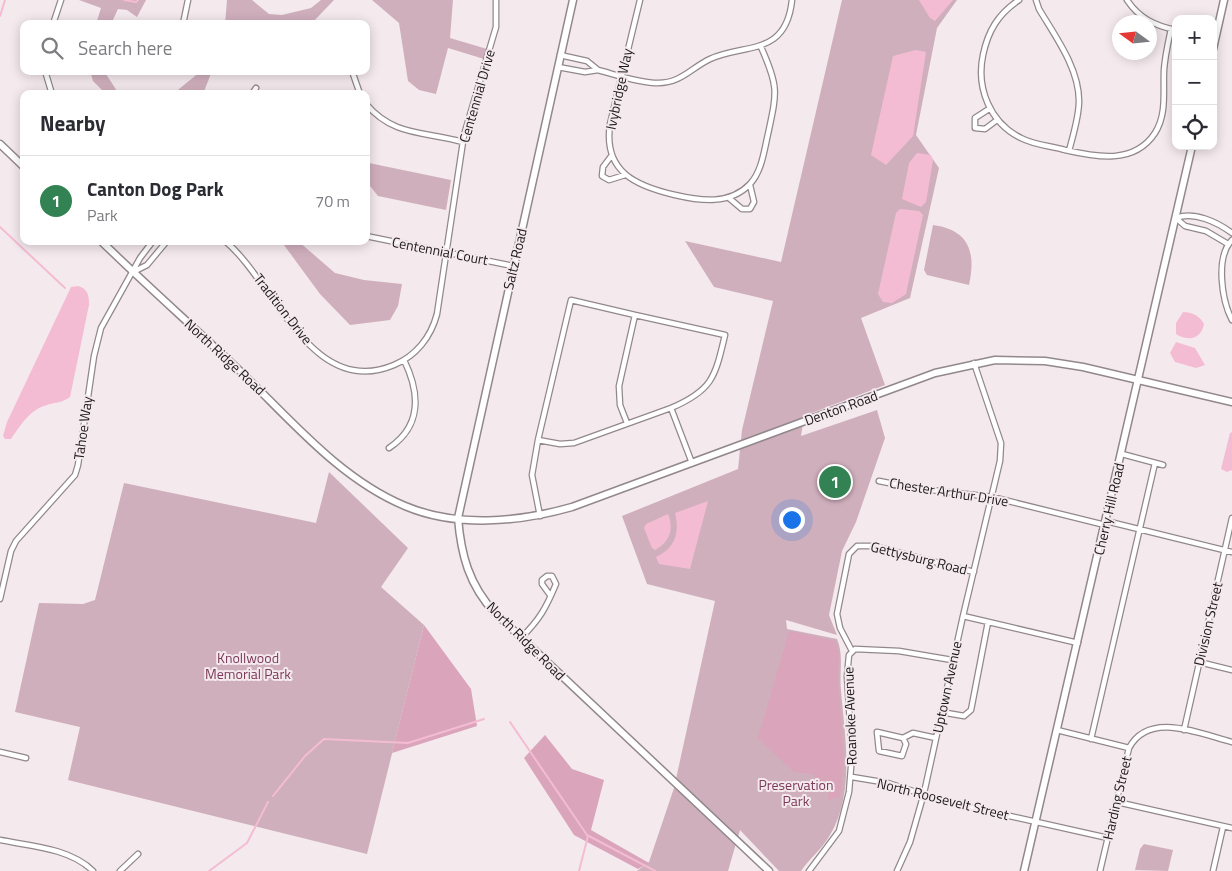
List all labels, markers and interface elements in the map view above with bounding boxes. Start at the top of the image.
north arrow [1112,15,1157,60]
map controls [1172,15,1217,150]
button: + [1172,15,1217,60]
search box [20,20,370,75]
text: Search here [78,33,172,62]
icon: search [38,34,66,62]
street label: Ivybridge Way [600,46,637,132]
street label: Centennial Drive [453,47,500,145]
button: − [1172,60,1217,105]
button: locate [1172,105,1217,150]
text: Nearby [40,107,105,139]
text: Canton Dog Park [87,174,223,203]
text: 1 [52,189,60,213]
text: 70 m [315,189,350,213]
text: Park [87,203,118,227]
street label: Saltz Road [497,226,532,292]
street label: Centennial Court [390,231,490,270]
street label: Tradition Drive [249,269,318,349]
street label: North Ridge Road [180,314,270,400]
street label: Denton Road [801,385,881,431]
street label: Tahoe Way [68,395,97,461]
street label: Cherry Hill Road [1088,461,1129,557]
pin: 1 [819,463,851,501]
street label: Chester Arthur Drive [888,472,1010,511]
your location [779,507,805,533]
street label: Gettysburg Road [869,535,970,580]
street label: Division Street [1188,580,1227,668]
street label: North Ridge Road [482,596,571,685]
street label: Uptown Avenue [927,639,967,735]
park label: Knollwood Memorial Park [205,647,291,684]
street label: Roanoke Avenue [837,667,862,765]
street label: Harding Street [1097,754,1136,842]
street label: North Roosevelt Street [875,772,1011,825]
park label: Preservation Park [758,774,834,811]

